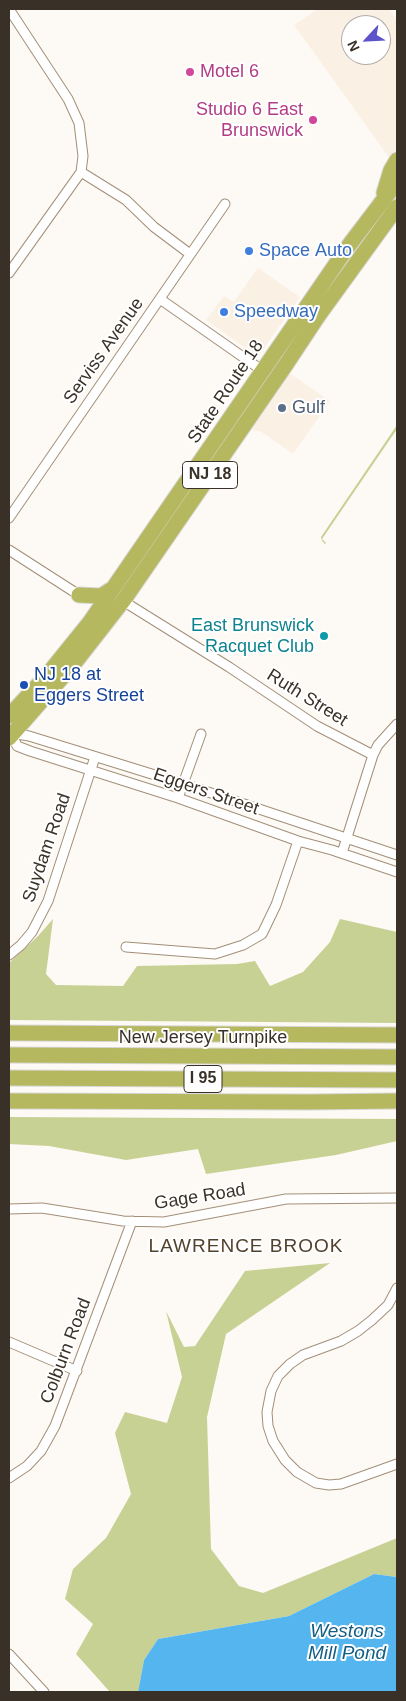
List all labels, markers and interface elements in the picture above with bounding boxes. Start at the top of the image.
north arrow [341,15,391,65]
text: N [344,38,363,54]
place label: Motel 6 [200,61,259,83]
marker: Motel 6 [184,66,196,78]
place label: Studio 6 East Brunswick [196,99,303,142]
marker: Studio 6 East Brunswick [307,114,319,126]
place label: Space Auto [259,240,352,262]
marker: Space Auto [243,245,255,257]
street label: Serviss Avenue [59,294,149,408]
place label: Speedway [234,301,318,323]
marker: Speedway [218,306,230,318]
street label: State Route 18 [183,336,269,448]
place label: Gulf [292,397,325,419]
marker: Gulf [276,402,288,414]
road number: NJ 18 [182,462,238,488]
place label: East Brunswick Racquet Club [191,615,314,658]
marker: East Brunswick Racquet Club [318,630,330,642]
place label: NJ 18 at Eggers Street [34,664,144,706]
street label: Ruth Street [263,665,351,731]
marker: NJ 18 at Eggers Street [18,679,30,691]
street label: Eggers Street [150,764,262,820]
street label: Suydam Road [18,791,76,905]
street label: New Jersey Turnpike [119,1027,287,1049]
road number: I 95 [184,1066,222,1092]
street label: Gage Road [153,1179,247,1215]
district label: LAWRENCE BROOK [147,1236,345,1258]
street label: Colburn Road [36,1295,96,1407]
water label: Westons Mill Pond [308,1621,386,1665]

